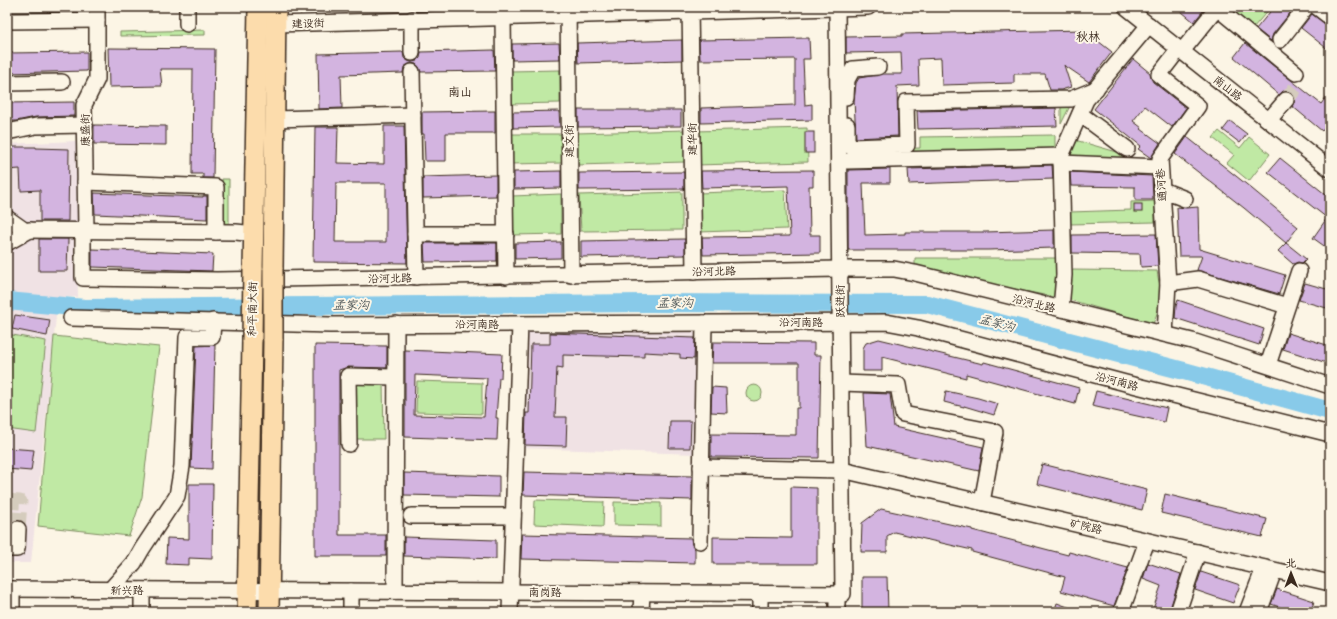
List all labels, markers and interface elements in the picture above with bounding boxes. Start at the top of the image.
street label: 建设街 [291,13,326,34]
district label: 秋林 [1076,26,1100,48]
street label: 南山路 [1209,71,1247,106]
district label: 南山 [448,81,472,103]
street label: 康盛街 [76,112,95,147]
street label: 建华街 [683,121,702,156]
street label: 建文街 [560,123,579,158]
street label: 通河巷 [1151,168,1172,202]
street label: 沿河北路 [692,262,736,281]
street label: 沿河北路 [368,269,412,288]
street label: 和平南大街 [243,280,262,337]
street label: 跃进街 [831,283,850,318]
street label: 沿河北路 [1010,289,1058,318]
water label: 孟家沟 [657,292,694,314]
water label: 孟家沟 [333,294,370,316]
water label: 孟家沟 [977,308,1018,339]
street label: 沿河南路 [779,313,823,332]
street label: 沿河南路 [455,315,499,334]
street label: 沿河南路 [1093,367,1141,396]
street label: 矿院路 [1068,514,1104,539]
north arrow [1271,553,1311,593]
text: 北 [1285,554,1296,573]
street label: 新兴路 [111,581,144,600]
street label: 南岗路 [529,583,562,602]

